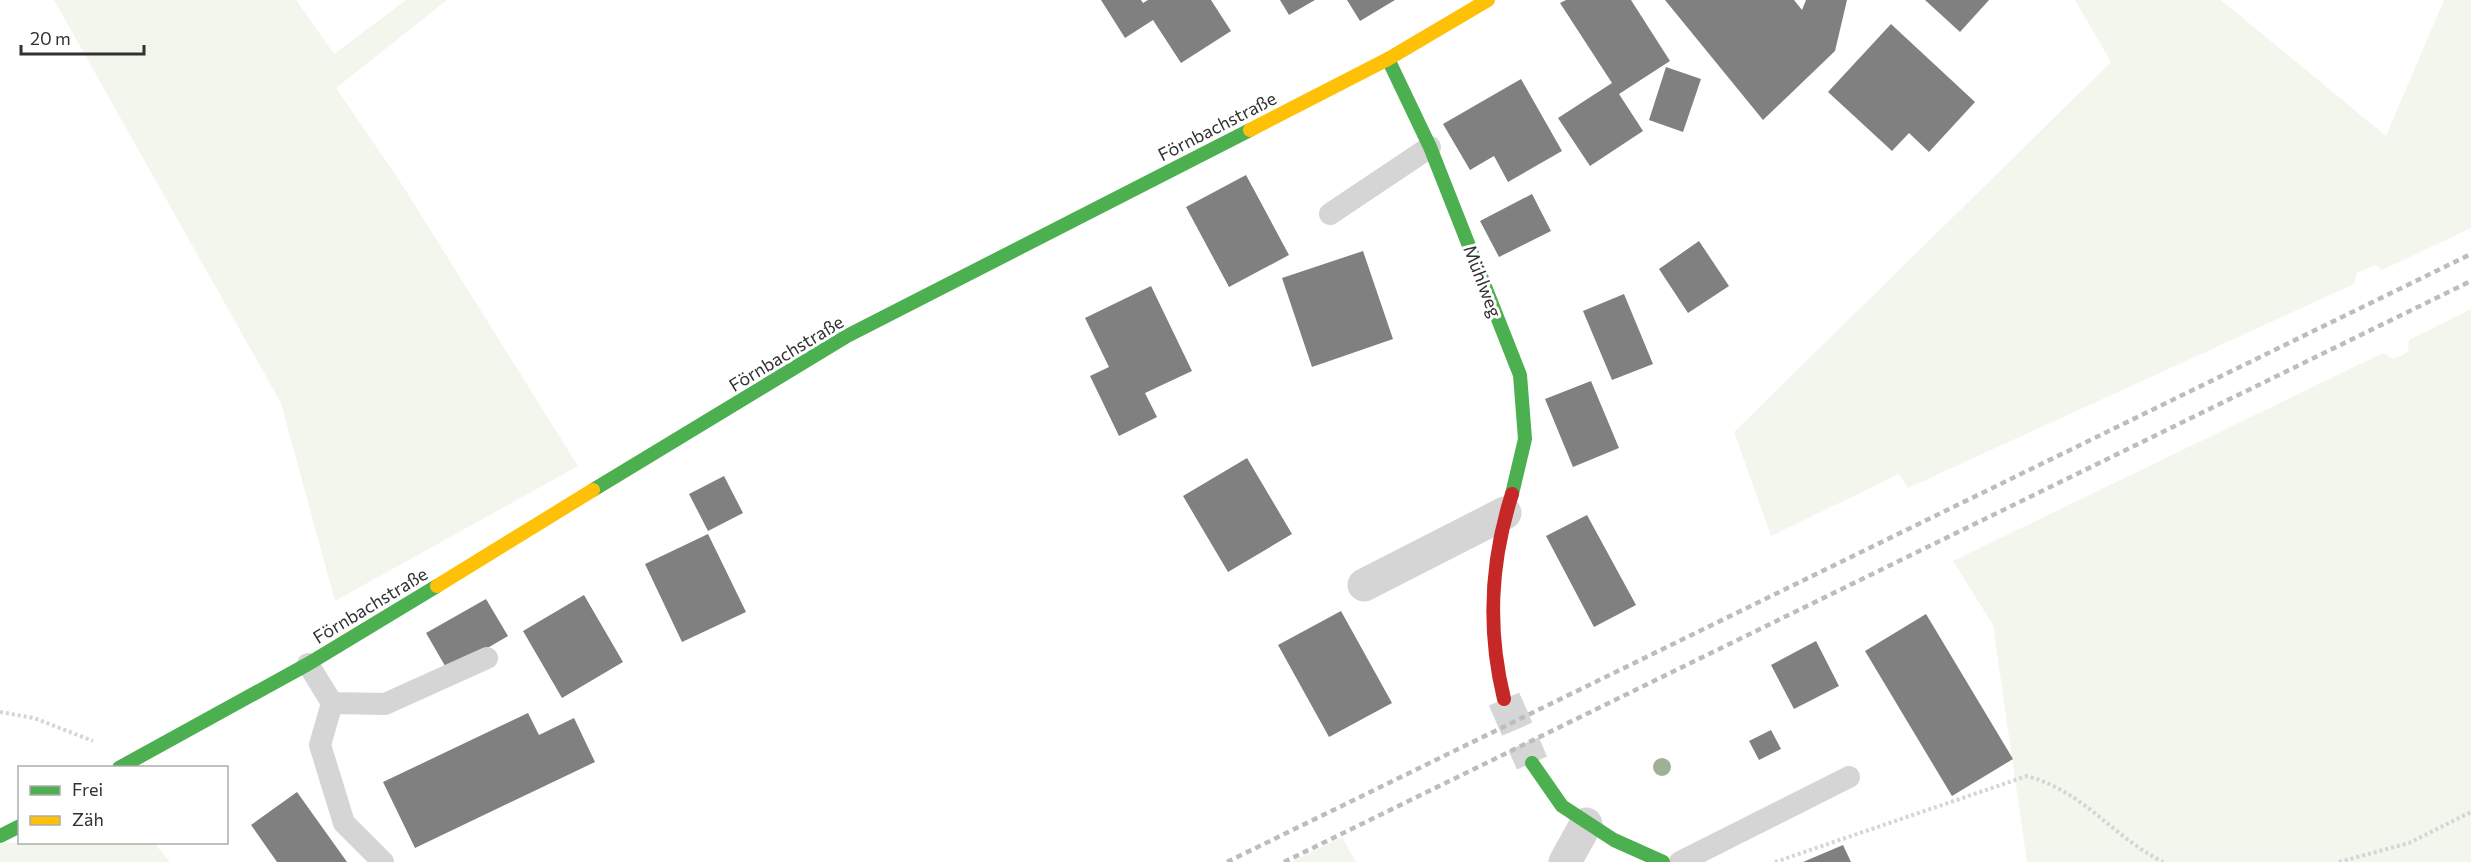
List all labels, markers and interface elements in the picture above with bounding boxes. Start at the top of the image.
scale bar [21,18,144,56]
text: 20 m [30,27,71,49]
street label: Förnbachstraße [1154,87,1280,165]
street label: Mühlweg [1459,242,1507,320]
street label: Förnbachstraße [725,310,847,396]
street label: Förnbachstraße [309,562,431,648]
legend [18,766,228,844]
text: Frei [72,778,103,800]
text: Zäh [72,808,104,830]

